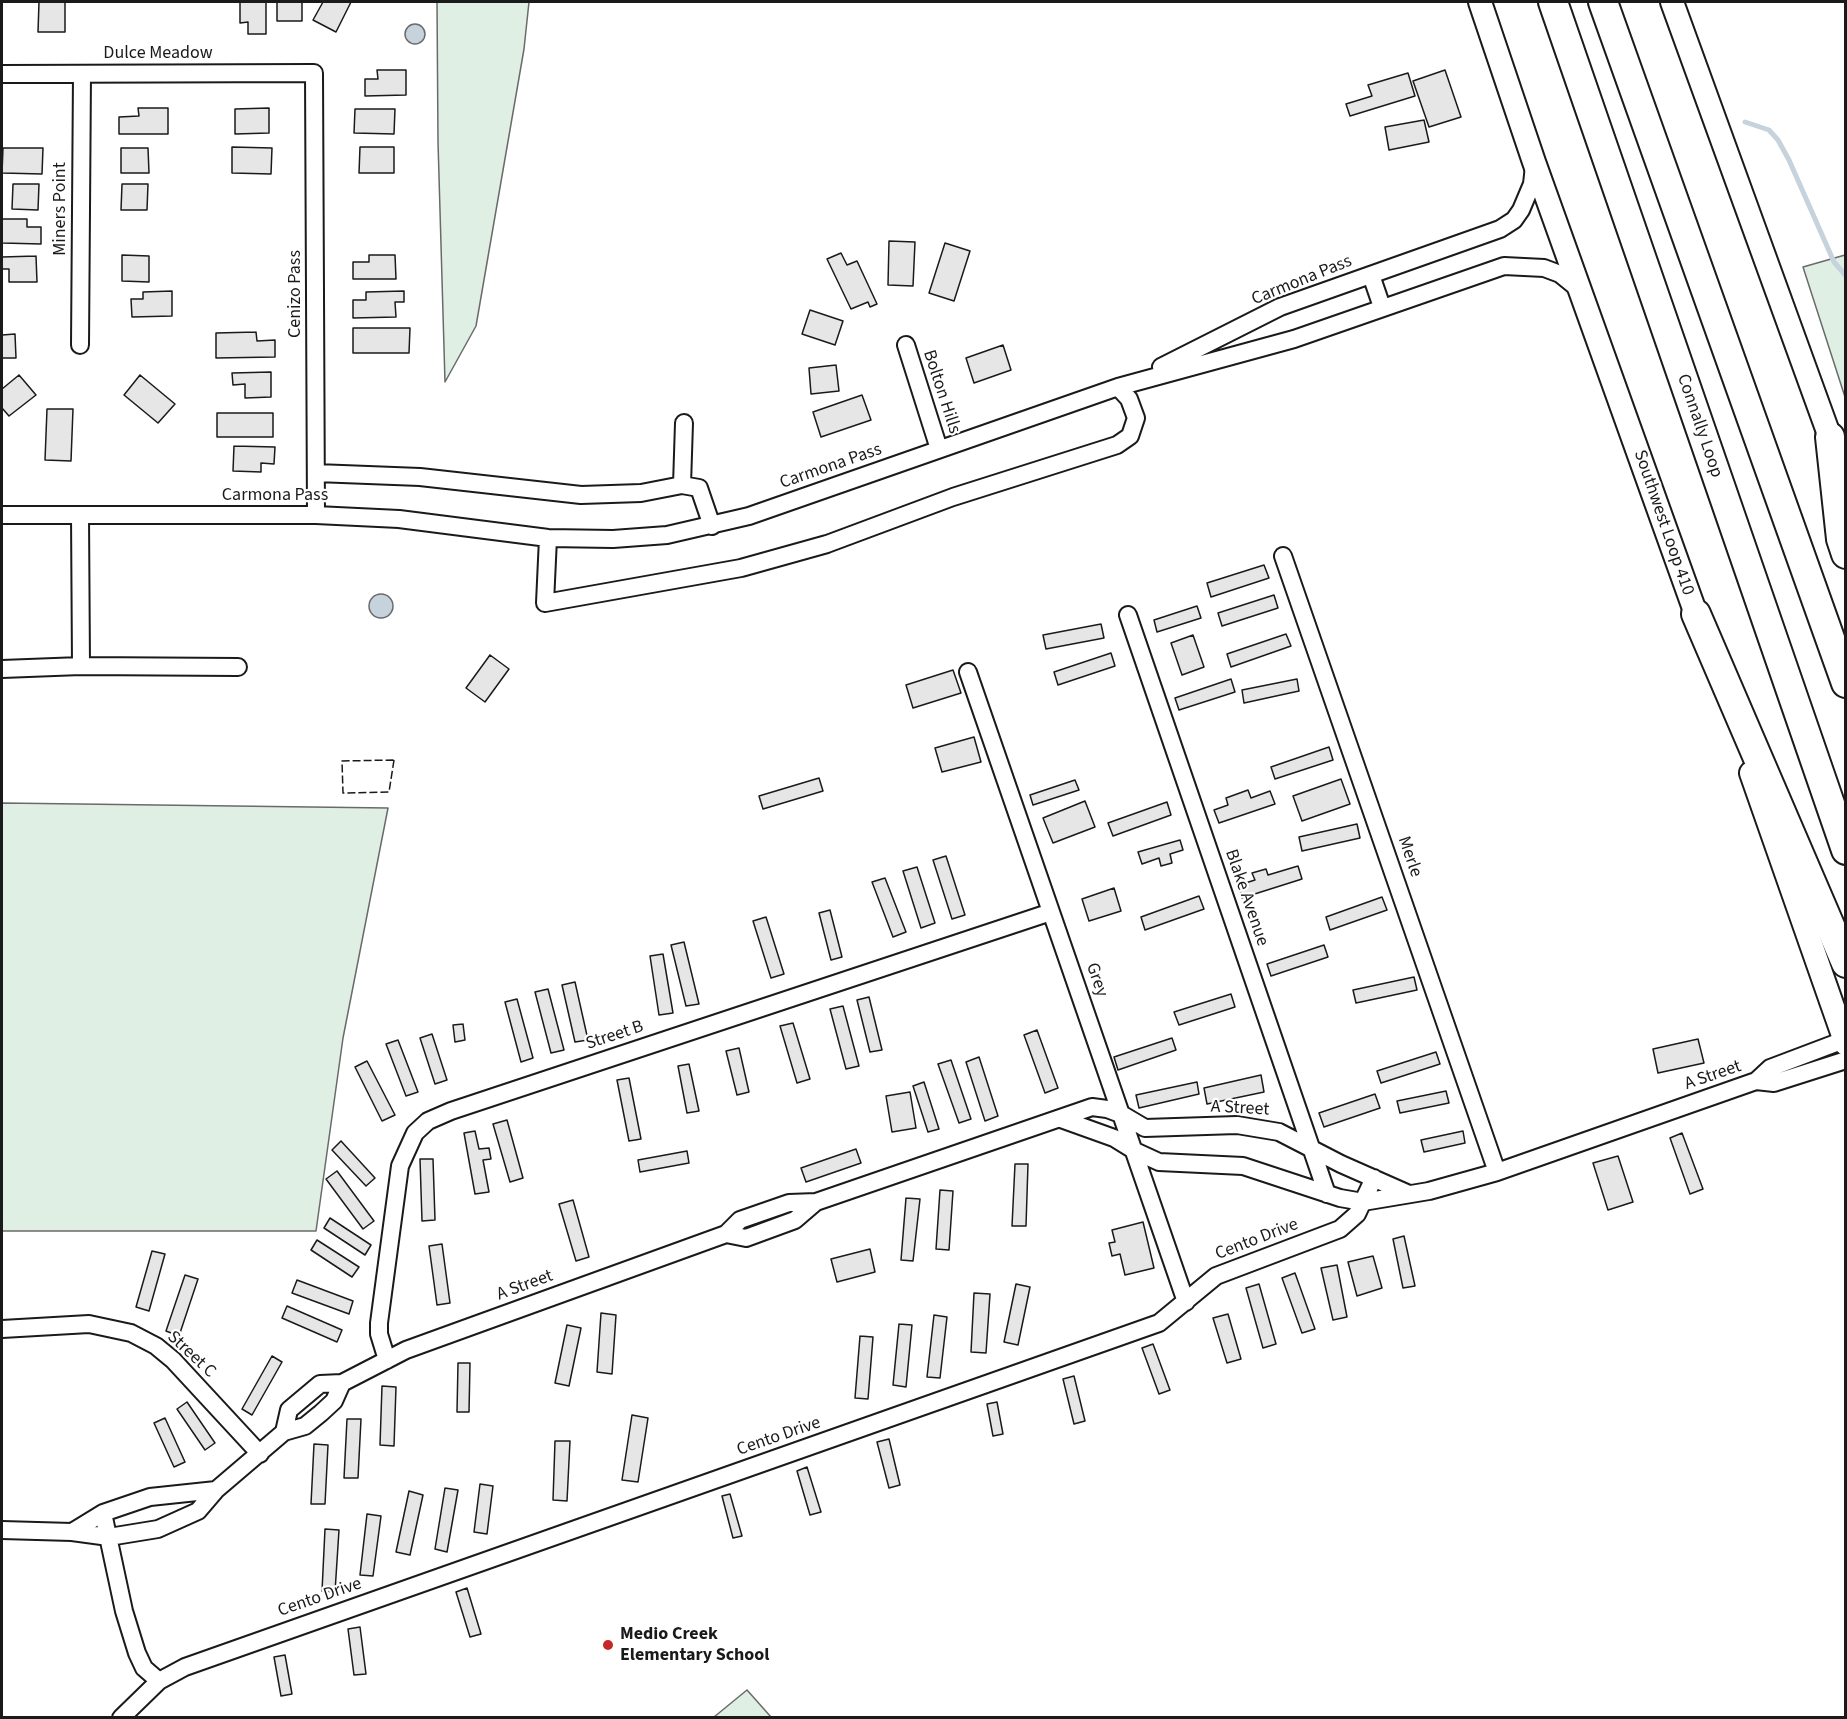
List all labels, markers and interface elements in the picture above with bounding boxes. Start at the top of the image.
street label: Dulce Meadow [103,43,213,65]
street label: Miners Point [50,162,72,256]
street label: Cenizo Pass [285,250,307,338]
street label: Carmona Pass [1249,251,1355,311]
street label: Bolton Hills [917,347,965,437]
street label: Connally Loop [1671,371,1727,481]
street label: Carmona Pass [777,439,885,495]
street label: Southwest Loop 410 [1628,448,1698,598]
street label: Carmona Pass [222,485,328,507]
street label: Merle [1392,834,1426,880]
street label: Blake Avenue [1219,847,1273,949]
street label: Grey [1080,960,1112,1000]
street label: Street B [583,1017,647,1055]
street label: A Street [1682,1056,1744,1096]
street label: A Street [1210,1097,1270,1121]
street label: Cento Drive [1212,1214,1302,1266]
street label: A Street [494,1266,556,1306]
street label: Street C [162,1327,220,1383]
street label: Cento Drive [734,1413,824,1461]
street label: Cento Drive [275,1574,365,1622]
place label: Medio Creek Elementary School [620,1624,770,1666]
marker: Medio Creek Elementary School [601,1638,615,1652]

